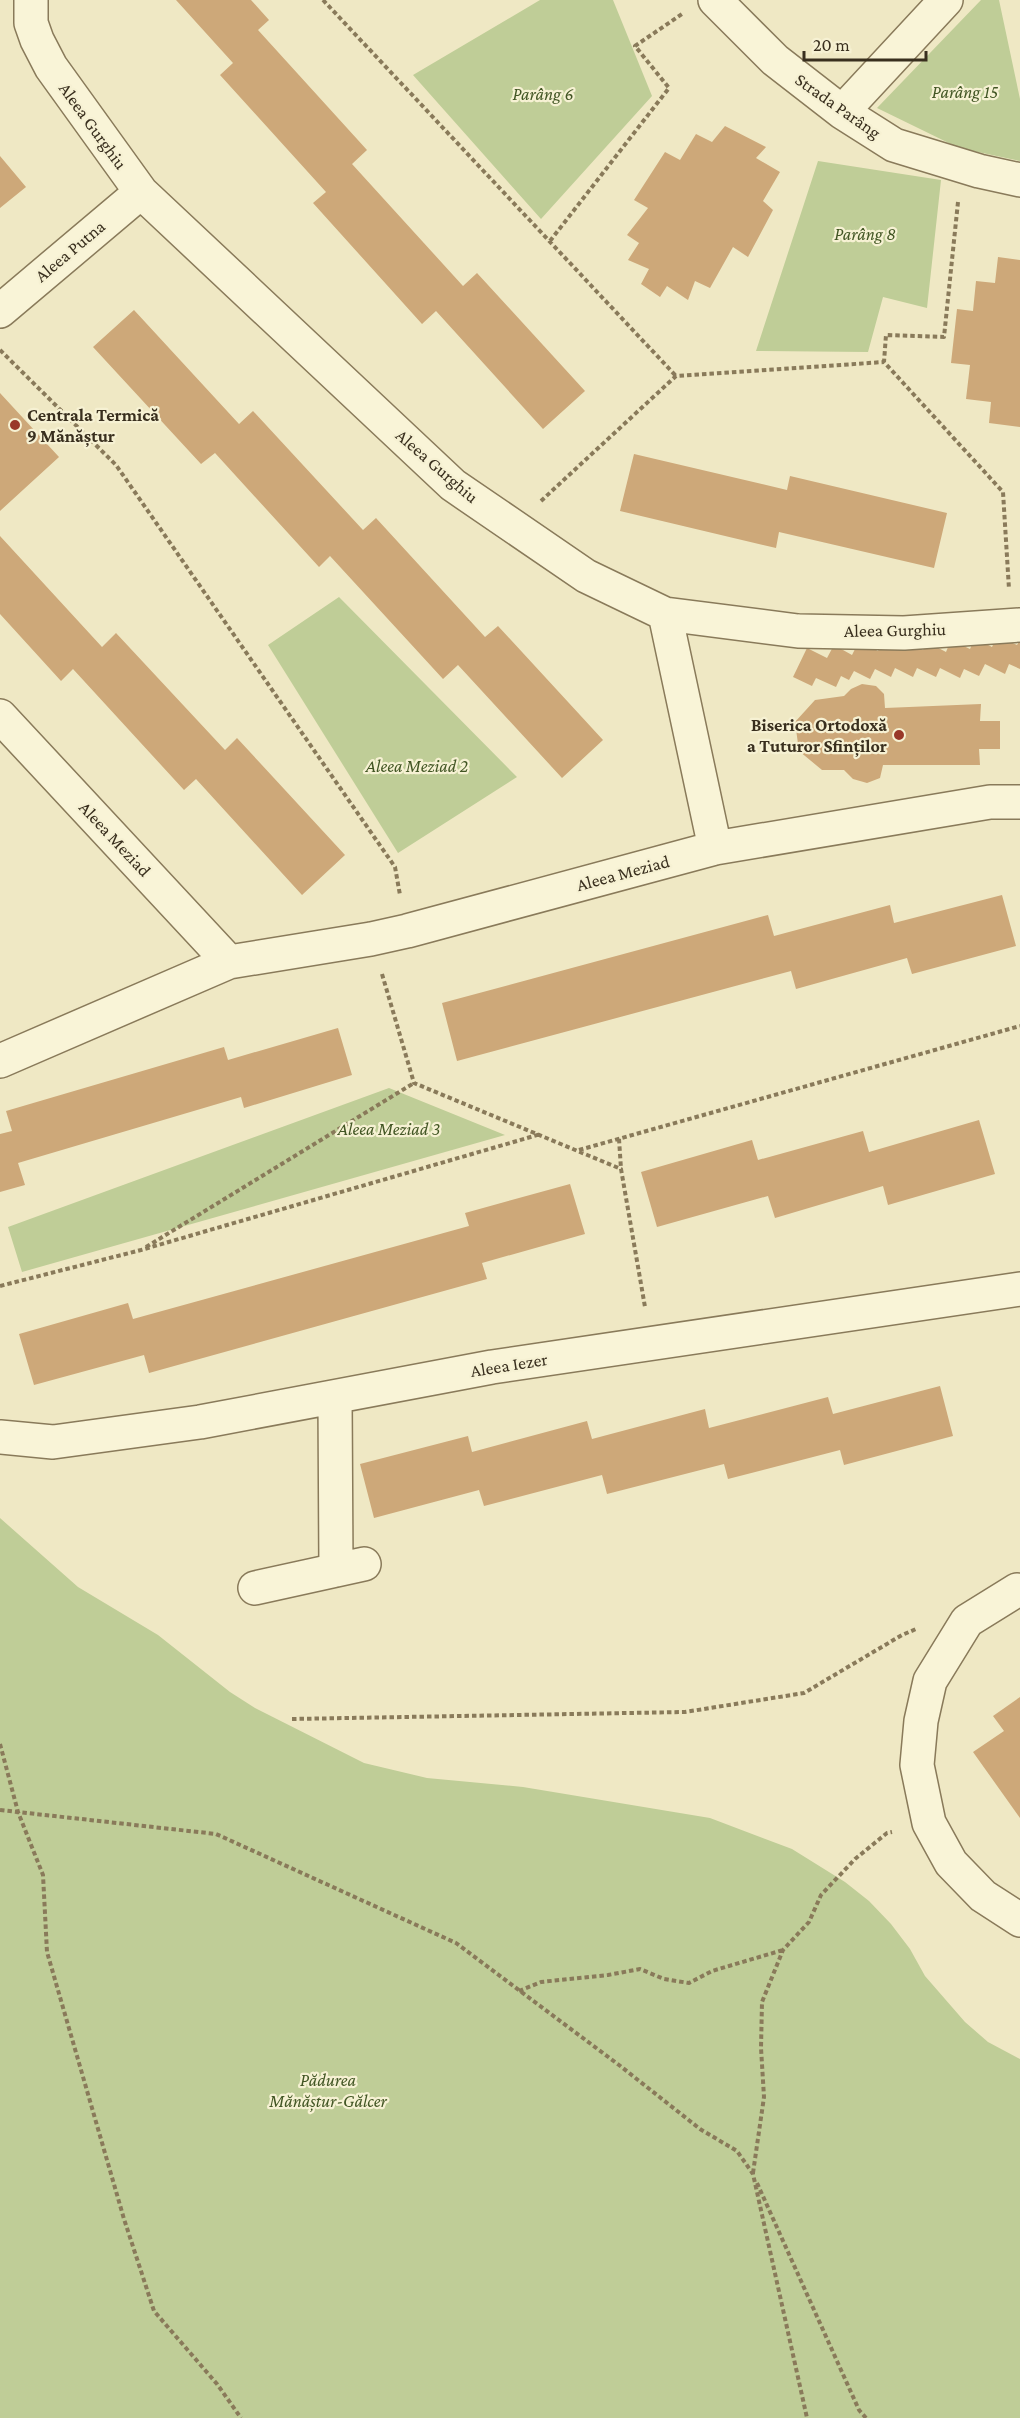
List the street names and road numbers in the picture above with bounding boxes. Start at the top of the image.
street label: Strada Parâng [791,69,885,143]
street label: Aleea Gurghiu [55,79,131,174]
street label: Aleea Putna [31,216,109,286]
street label: Aleea Gurghiu [392,425,482,507]
street label: Aleea Gurghiu [844,619,947,641]
street label: Aleea Meziad [75,797,155,881]
street label: Aleea Meziad [574,851,672,895]
street label: Aleea Iezer [469,1349,550,1381]

